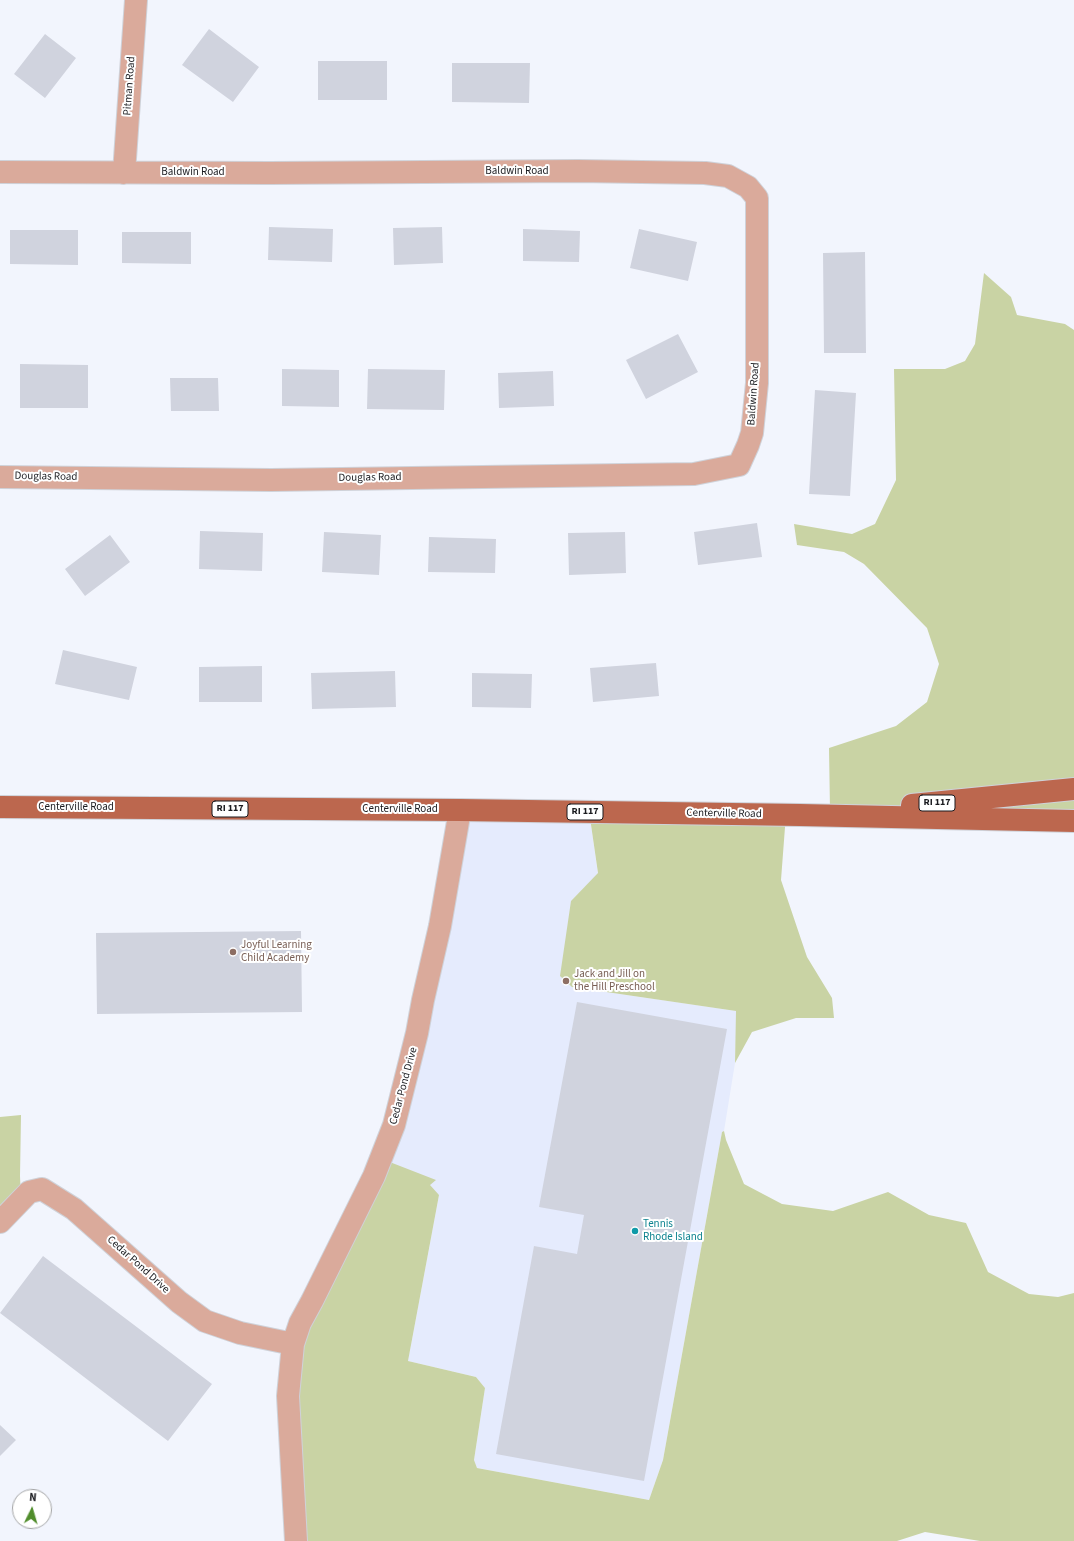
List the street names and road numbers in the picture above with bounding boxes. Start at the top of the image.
street label: Pitman Road [121,56,139,116]
street label: Baldwin Road [485,165,549,179]
street label: Baldwin Road [161,166,225,180]
street label: Baldwin Road [745,362,763,426]
street label: Douglas Road [14,470,78,484]
street label: Douglas Road [338,471,402,485]
road number: RI 117 [919,795,955,811]
street label: Centerville Road [38,801,114,815]
road number: RI 117 [212,801,248,817]
street label: Centerville Road [362,803,438,817]
road number: RI 117 [567,804,603,820]
street label: Centerville Road [686,807,762,821]
street label: Cedar Pond Drive [387,1046,421,1126]
street label: Cedar Pond Drive [104,1234,172,1296]

